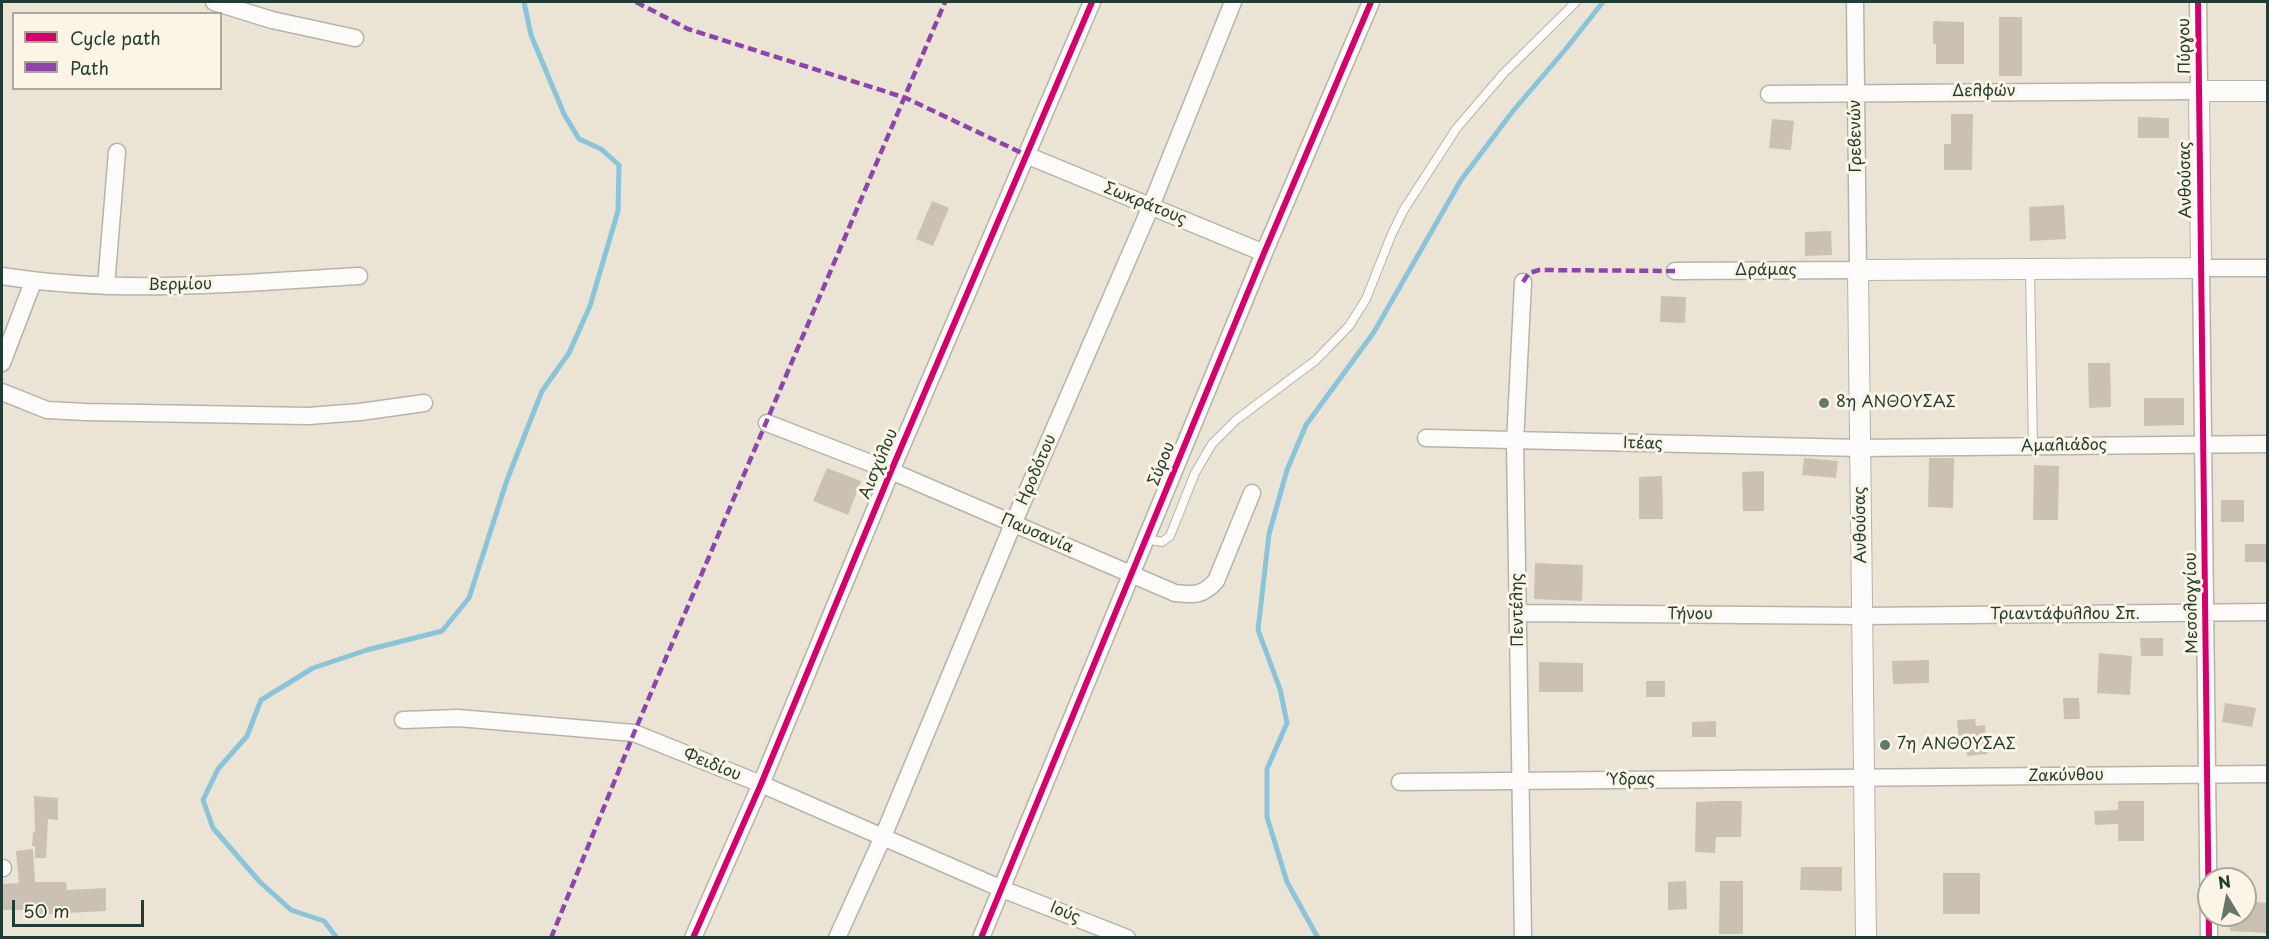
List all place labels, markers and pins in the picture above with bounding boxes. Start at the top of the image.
place label: 8η ΑΝΘΟΥΣΑΣ [1836,393,1956,413]
marker: 8η ΑΝΘΟΥΣΑΣ [1817,396,1831,410]
place label: 7η ΑΝΘΟΥΣΑΣ [1897,735,2016,755]
marker: 7η ΑΝΘΟΥΣΑΣ [1878,738,1892,752]

